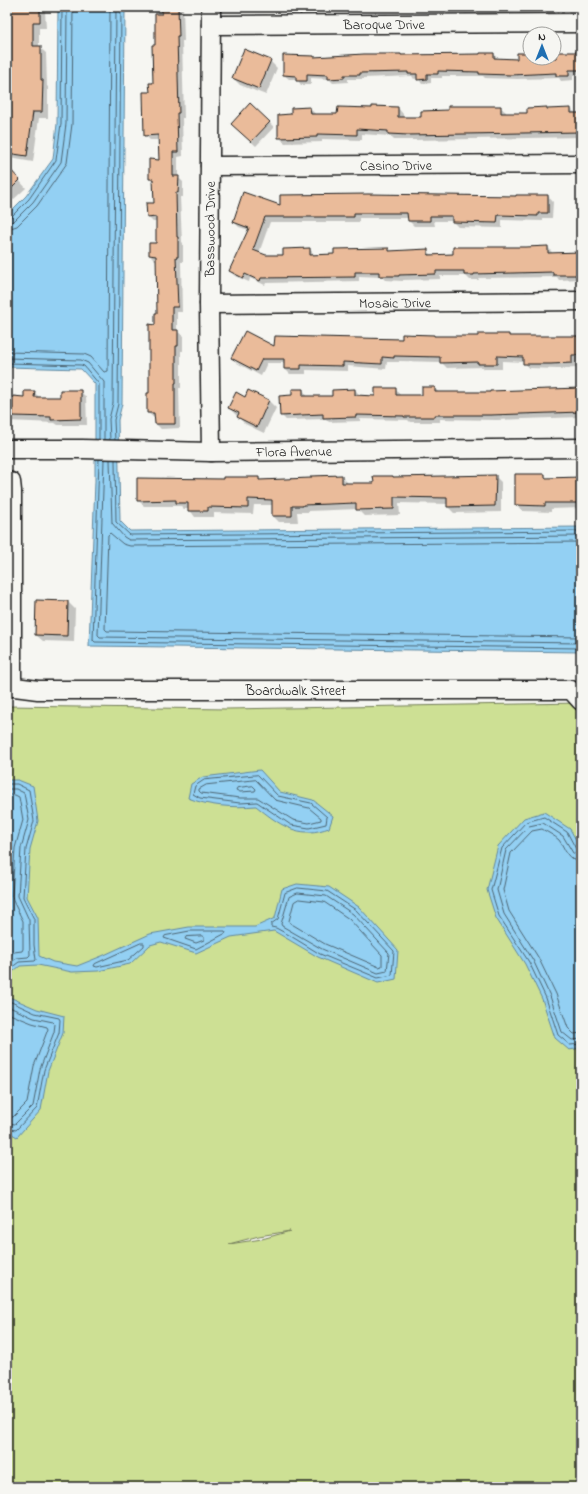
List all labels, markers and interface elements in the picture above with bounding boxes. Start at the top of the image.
street label: Baroque Drive [342,15,426,36]
north arrow [522,26,562,66]
text: N [538,29,546,45]
street label: Casino Drive [360,156,433,177]
street label: Basswood Drive [200,180,222,278]
street label: Mosaic Drive [359,293,432,315]
street label: Flora Avenue [255,442,333,464]
street label: Boardwalk Street [244,681,346,702]

